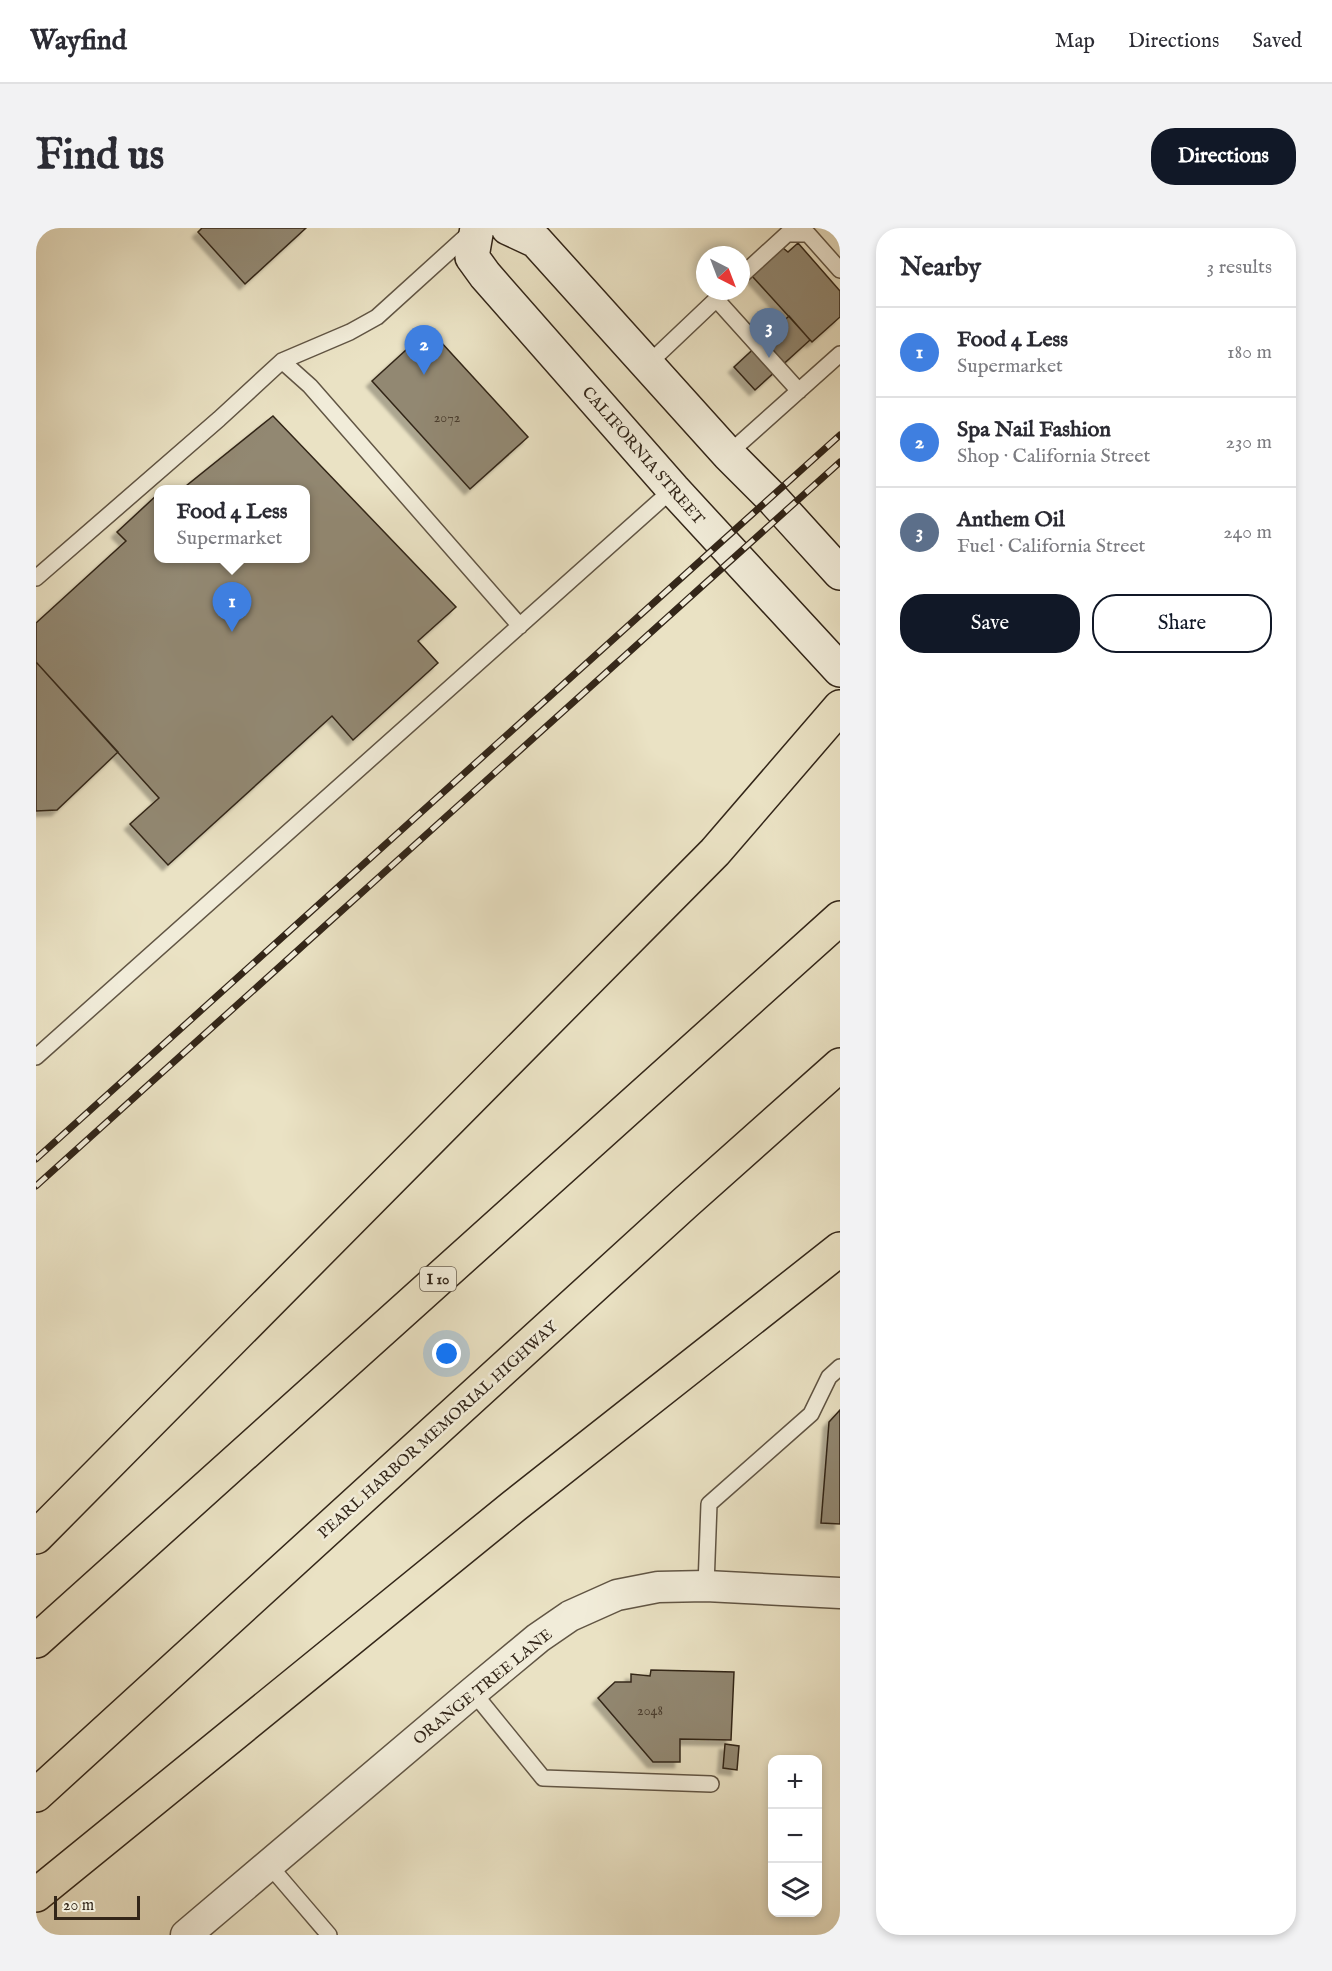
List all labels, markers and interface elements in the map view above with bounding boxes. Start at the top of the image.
text: Wayfind [30,24,127,59]
text: Map [1055,28,1095,55]
text: Directions [1128,28,1219,55]
text: Saved [1252,28,1302,55]
button: Directions [1151,128,1296,185]
text: Find us [36,130,164,183]
north arrow [696,246,750,300]
text: Nearby [900,251,981,284]
text: 3 results [1207,255,1272,280]
pin: 3 [750,308,788,358]
pin: 2 [404,326,444,375]
text: Food 4 Less [957,326,1068,354]
text: 1 [916,340,923,365]
text: 180 m [1227,340,1272,365]
text: Supermarket [957,354,1063,379]
street label: CALIFORNIA STREET [577,383,708,530]
house number: 2072 [434,409,461,427]
text: Spa Nail Fashion [957,416,1111,444]
text: 2 [915,430,924,455]
text: 230 m [1226,430,1272,455]
text: Shop · California Street [957,444,1150,469]
popup [154,485,310,563]
text: Food 4 Less [177,498,288,526]
text: Anthem Oil [957,506,1065,534]
text: 3 [916,520,923,545]
text: 240 m [1223,520,1272,545]
text: Supermarket [177,526,282,551]
text: Fuel · California Street [957,534,1145,559]
pin: 1 [212,582,252,632]
button: Save [900,594,1080,653]
button: Share [1092,594,1272,653]
road number: I 10 [420,1267,456,1291]
street label: PEARL HARBOR MEMORIAL HIGHWAY [314,1317,563,1543]
your location [432,1339,461,1368]
street label: ORANGE TREE LANE [410,1625,557,1750]
house number: 2048 [637,1702,663,1720]
map controls [768,1755,822,1917]
button: + [768,1755,822,1809]
button: − [768,1809,822,1863]
button: layers [768,1863,822,1917]
scale bar [54,1893,140,1920]
text: 20 m [63,1896,94,1916]

